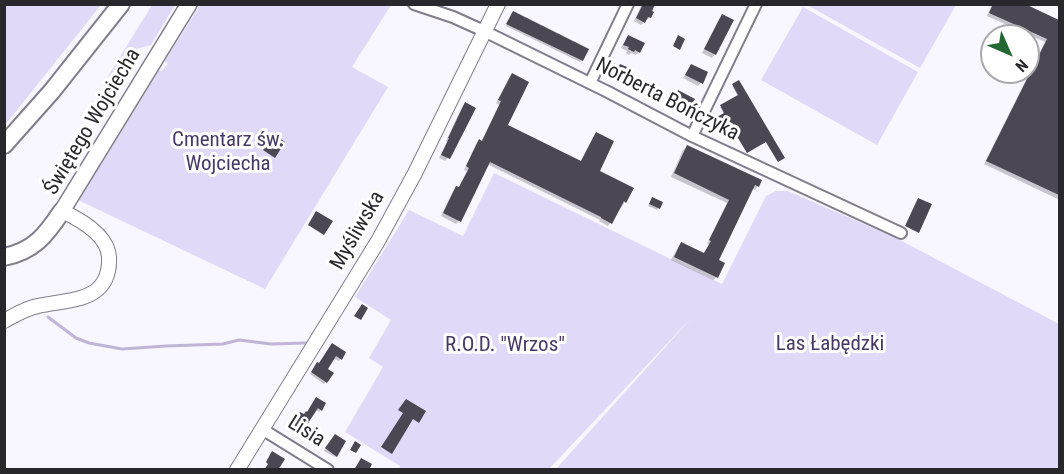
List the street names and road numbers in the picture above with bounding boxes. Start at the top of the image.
street label: Świętego Wojciecha [39,44,147,200]
street label: Norberta Bończyka [591,53,743,147]
street label: Myśliwska [325,187,391,275]
street label: Lisia [283,411,329,453]

